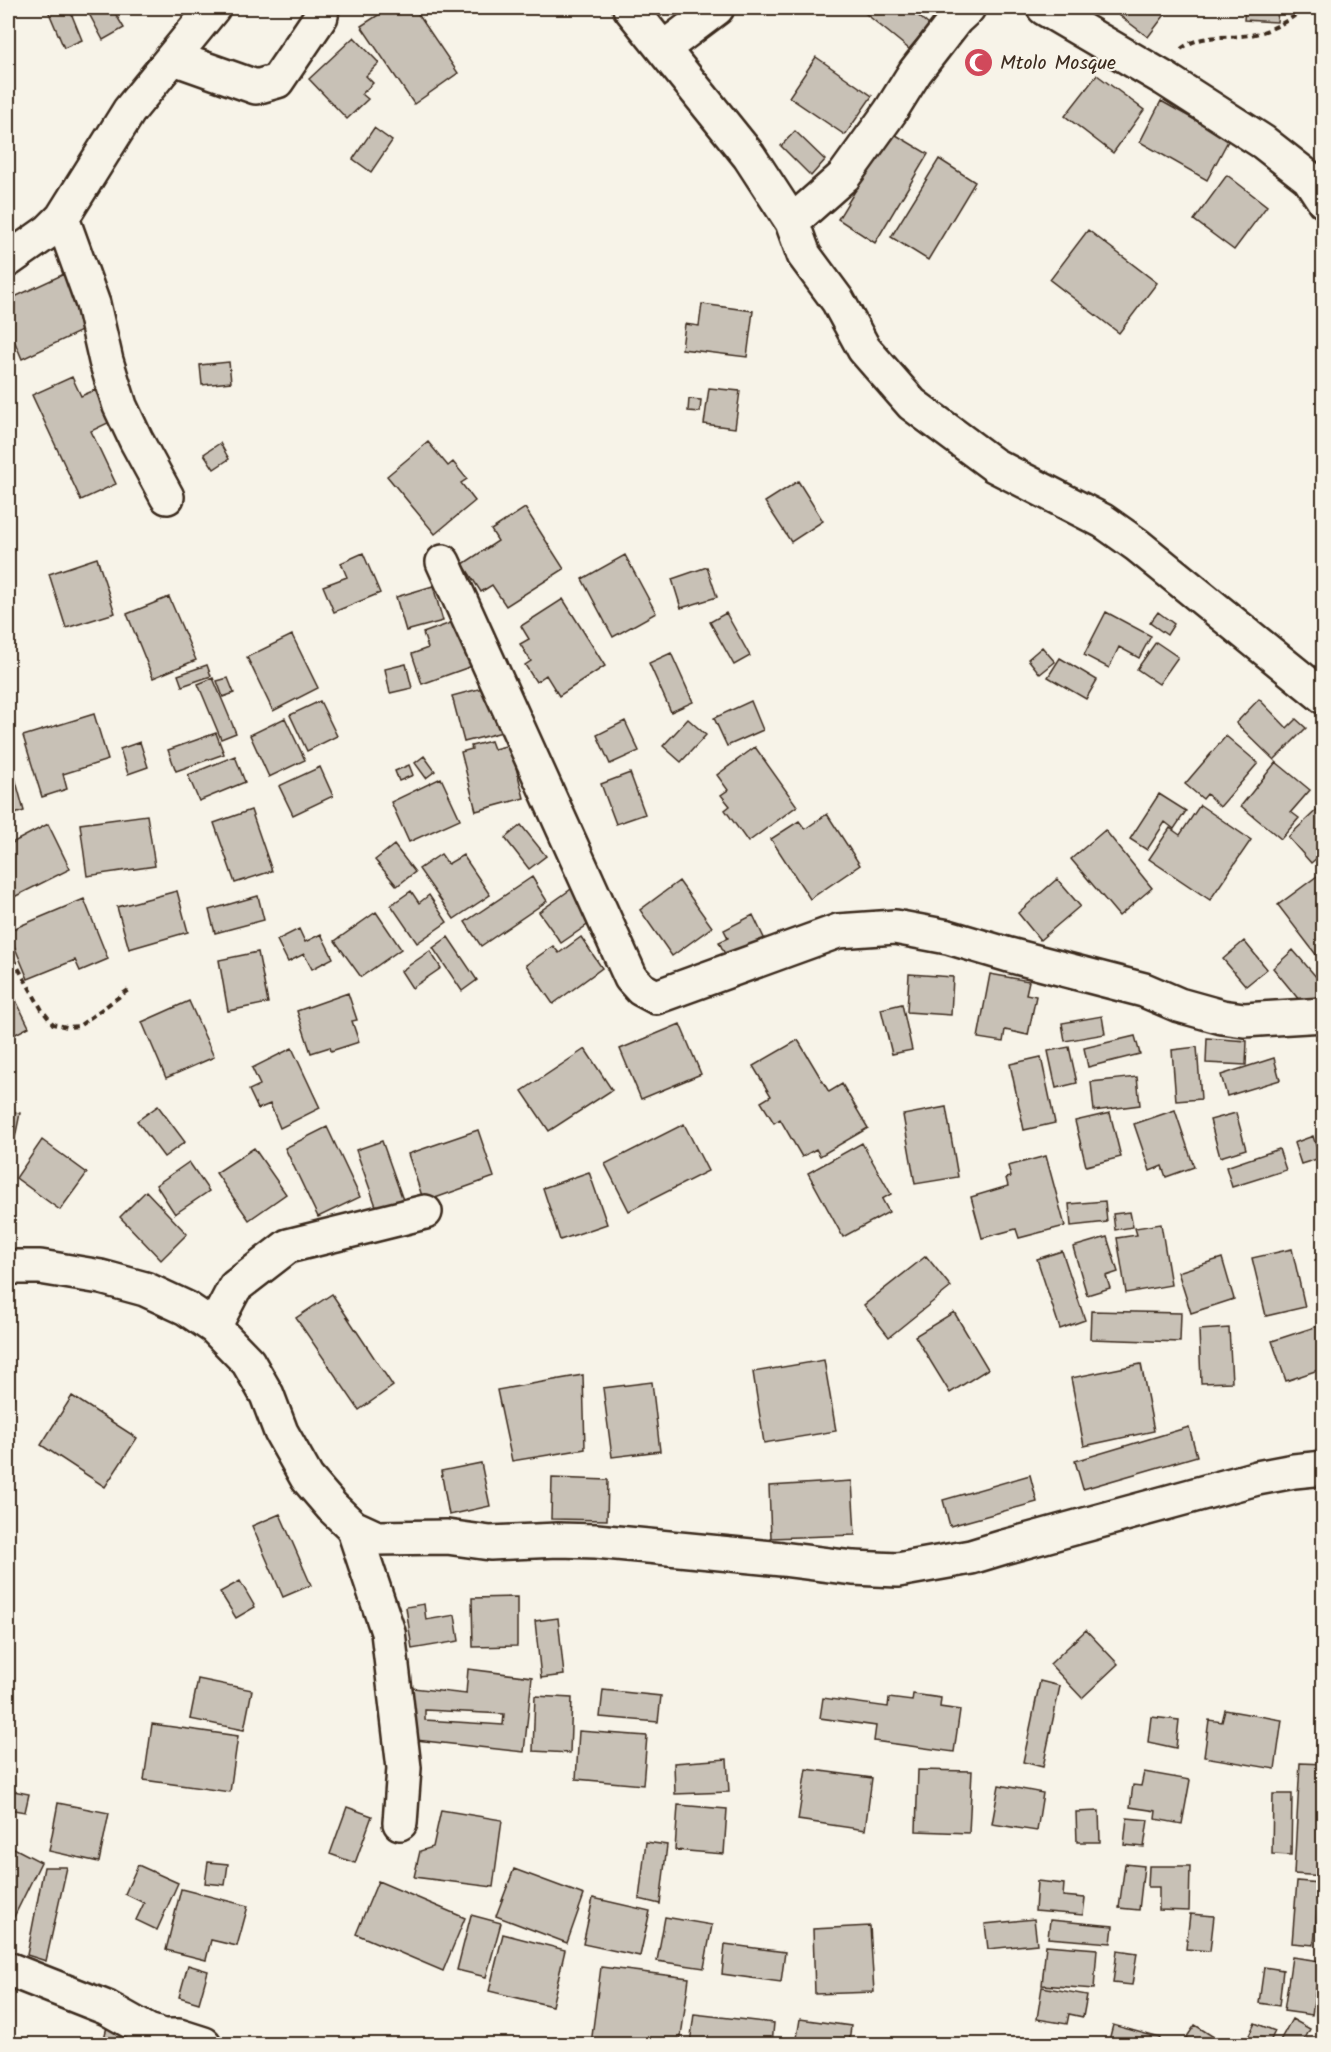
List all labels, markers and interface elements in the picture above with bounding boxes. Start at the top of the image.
mosque icon: Mtolo Mosque [963,46,995,78]
place label: Mtolo Mosque [1000,48,1116,80]

